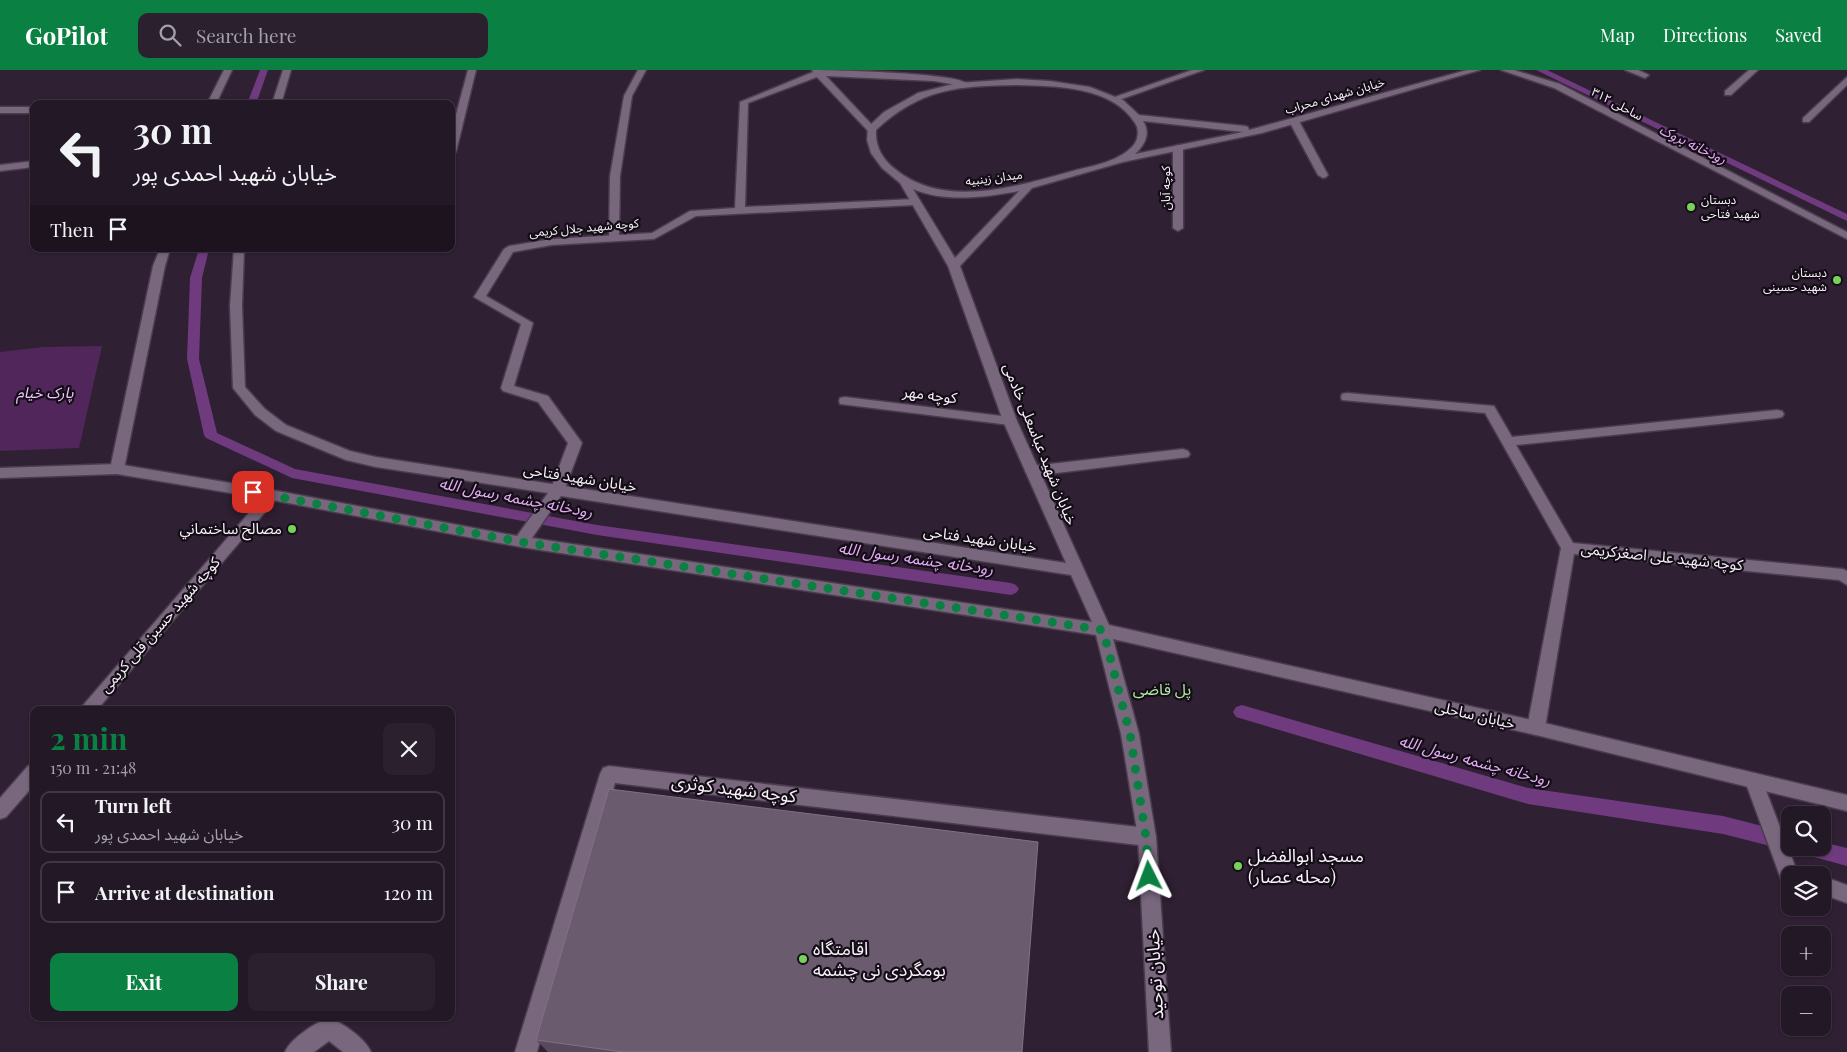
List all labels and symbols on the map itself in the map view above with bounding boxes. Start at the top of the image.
street label: خیابان شهدای محراب [1283,73,1387,117]
street label: ساحلی ۳۱۲ [1589,83,1646,123]
water label: رودخانه بروک [1657,119,1730,168]
street label: کوچه آبان [1157,165,1174,210]
street label: میدان زینبیه [964,166,1023,189]
place label: دبستان شهید فتاحی [1701,191,1760,221]
marker: دبستان شهید فتاحی [1685,201,1697,213]
street label: کوچه شهید جلال کریمی [528,214,641,241]
place label: دبستان شهید حسینی [1763,264,1827,294]
marker: دبستان شهید حسینی [1831,274,1843,286]
street label: خیابان شهید عباسعلی خادمی [999,360,1083,528]
street label: کوچه مهر [901,381,959,408]
park label: پارک خيام [16,382,74,404]
street label: خیابان شهید فتاحی [522,458,638,496]
pin [232,471,274,513]
water label: رودخانه چشمه رسول الله [437,471,595,523]
place label: مصالح ساختماني [179,518,282,541]
street label: خیابان شهید فتاحی [922,520,1038,556]
marker: مصالح ساختماني [286,523,298,535]
water label: رودخانه چشمه رسول الله [837,536,995,580]
street label: کوچه شهید علی اصغرکریمی [1580,538,1745,576]
street label: کوچه شهید حسین قلی کریمی [95,552,225,697]
district label: پل قاضی [1133,678,1191,700]
street label: خیابان ساحلی [1433,695,1517,733]
water label: رودخانه چشمه رسول الله [1397,729,1553,791]
street label: کوچه شهید کوثری [670,768,799,808]
place label: مسجد ابوالفضل (محله عصار) [1248,843,1364,888]
position arrow [1122,849,1174,901]
marker: مسجد ابوالفضل (محله عصار) [1232,860,1244,872]
street label: خیابان توحید [1140,928,1168,1020]
place label: اقامتگاه بومگردی نی چشمه [813,936,946,981]
marker: اقامتگاه بومگردی نی چشمه [797,953,809,965]

